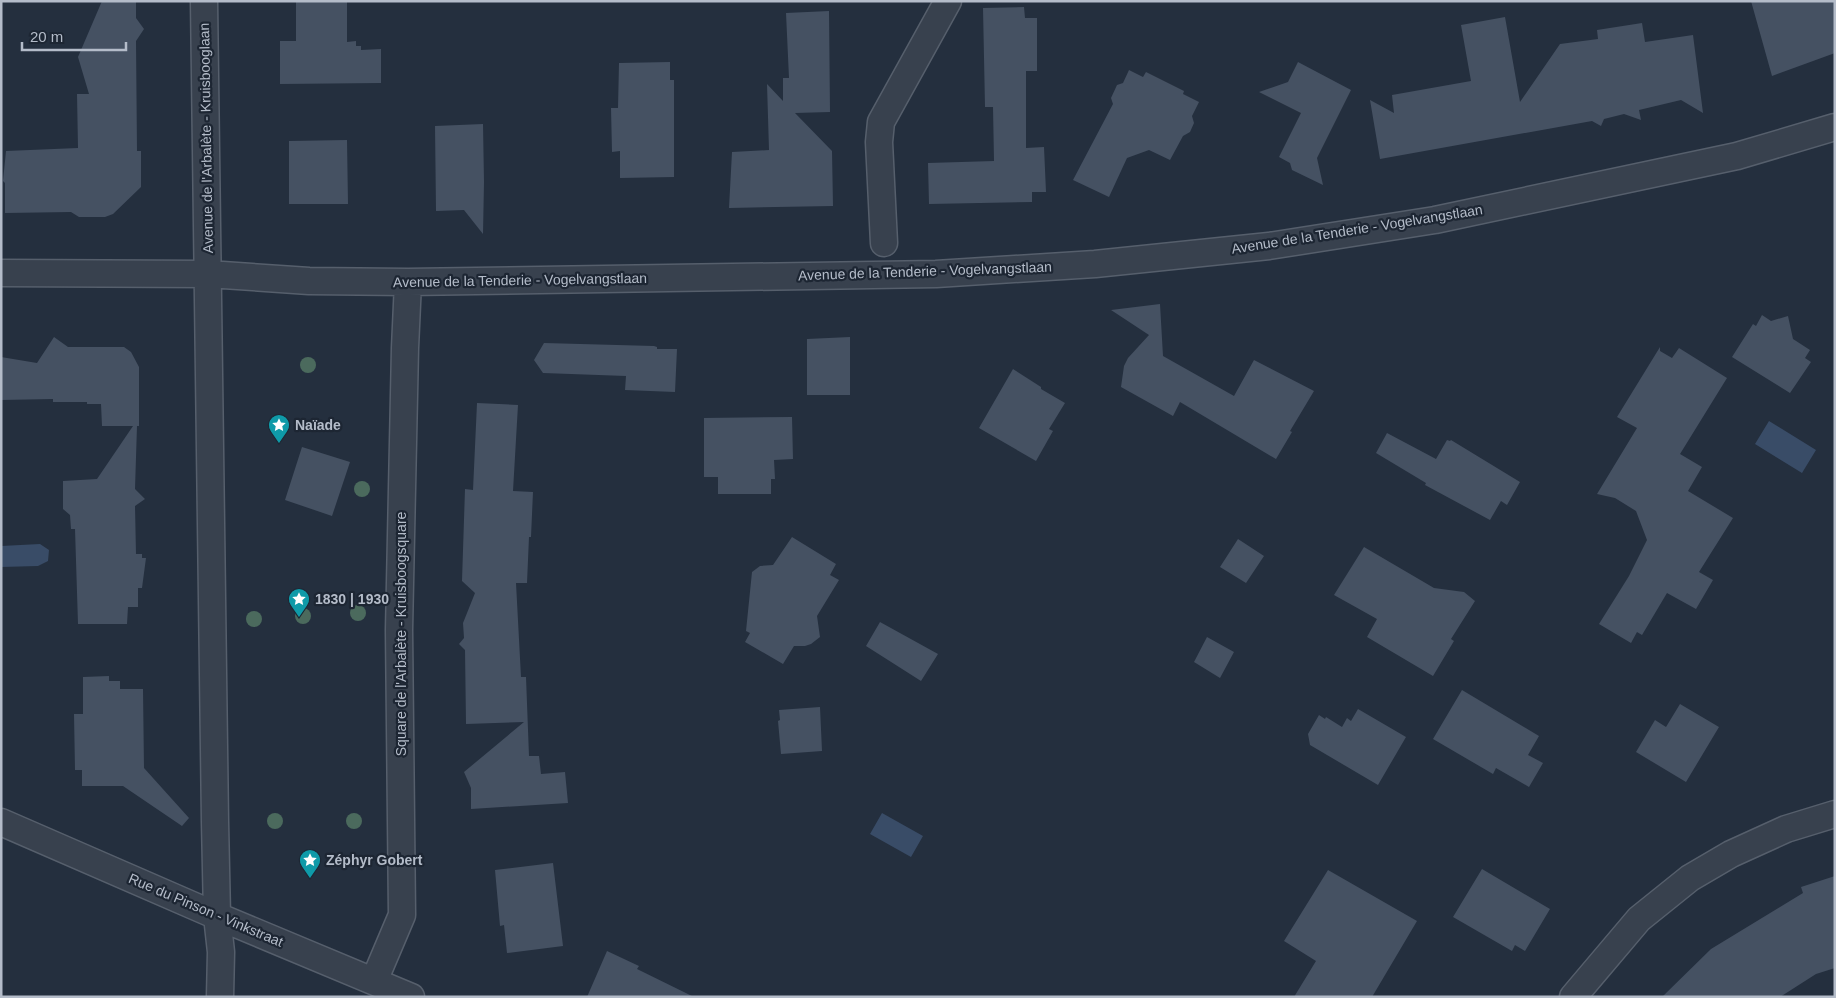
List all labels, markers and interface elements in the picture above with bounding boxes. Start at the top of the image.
scale bar [22,20,126,52]
street label: Avenue de l'Arbalète - Kruisbooglaan [196,23,216,253]
text: 20 m [30,28,63,45]
street label: Avenue de la Tenderie - Vogelvangstlaan [1230,201,1484,257]
street label: Avenue de la Tenderie - Vogelvangstlaan [798,259,1052,283]
street label: Avenue de la Tenderie - Vogelvangstlaan [393,270,647,290]
place icon: Naïade [267,413,291,444]
place label: Naïade [295,417,341,433]
street label: Square de l'Arbalète - Kruisboogsquare [393,511,409,756]
place icon: 1830 | 1930 [287,587,311,618]
place label: 1830 | 1930 [315,591,389,607]
place icon: Zéphyr Gobert [298,848,322,879]
place label: Zéphyr Gobert [326,852,423,868]
street label: Rue du Pinson - Vinkstraat [126,870,286,950]

